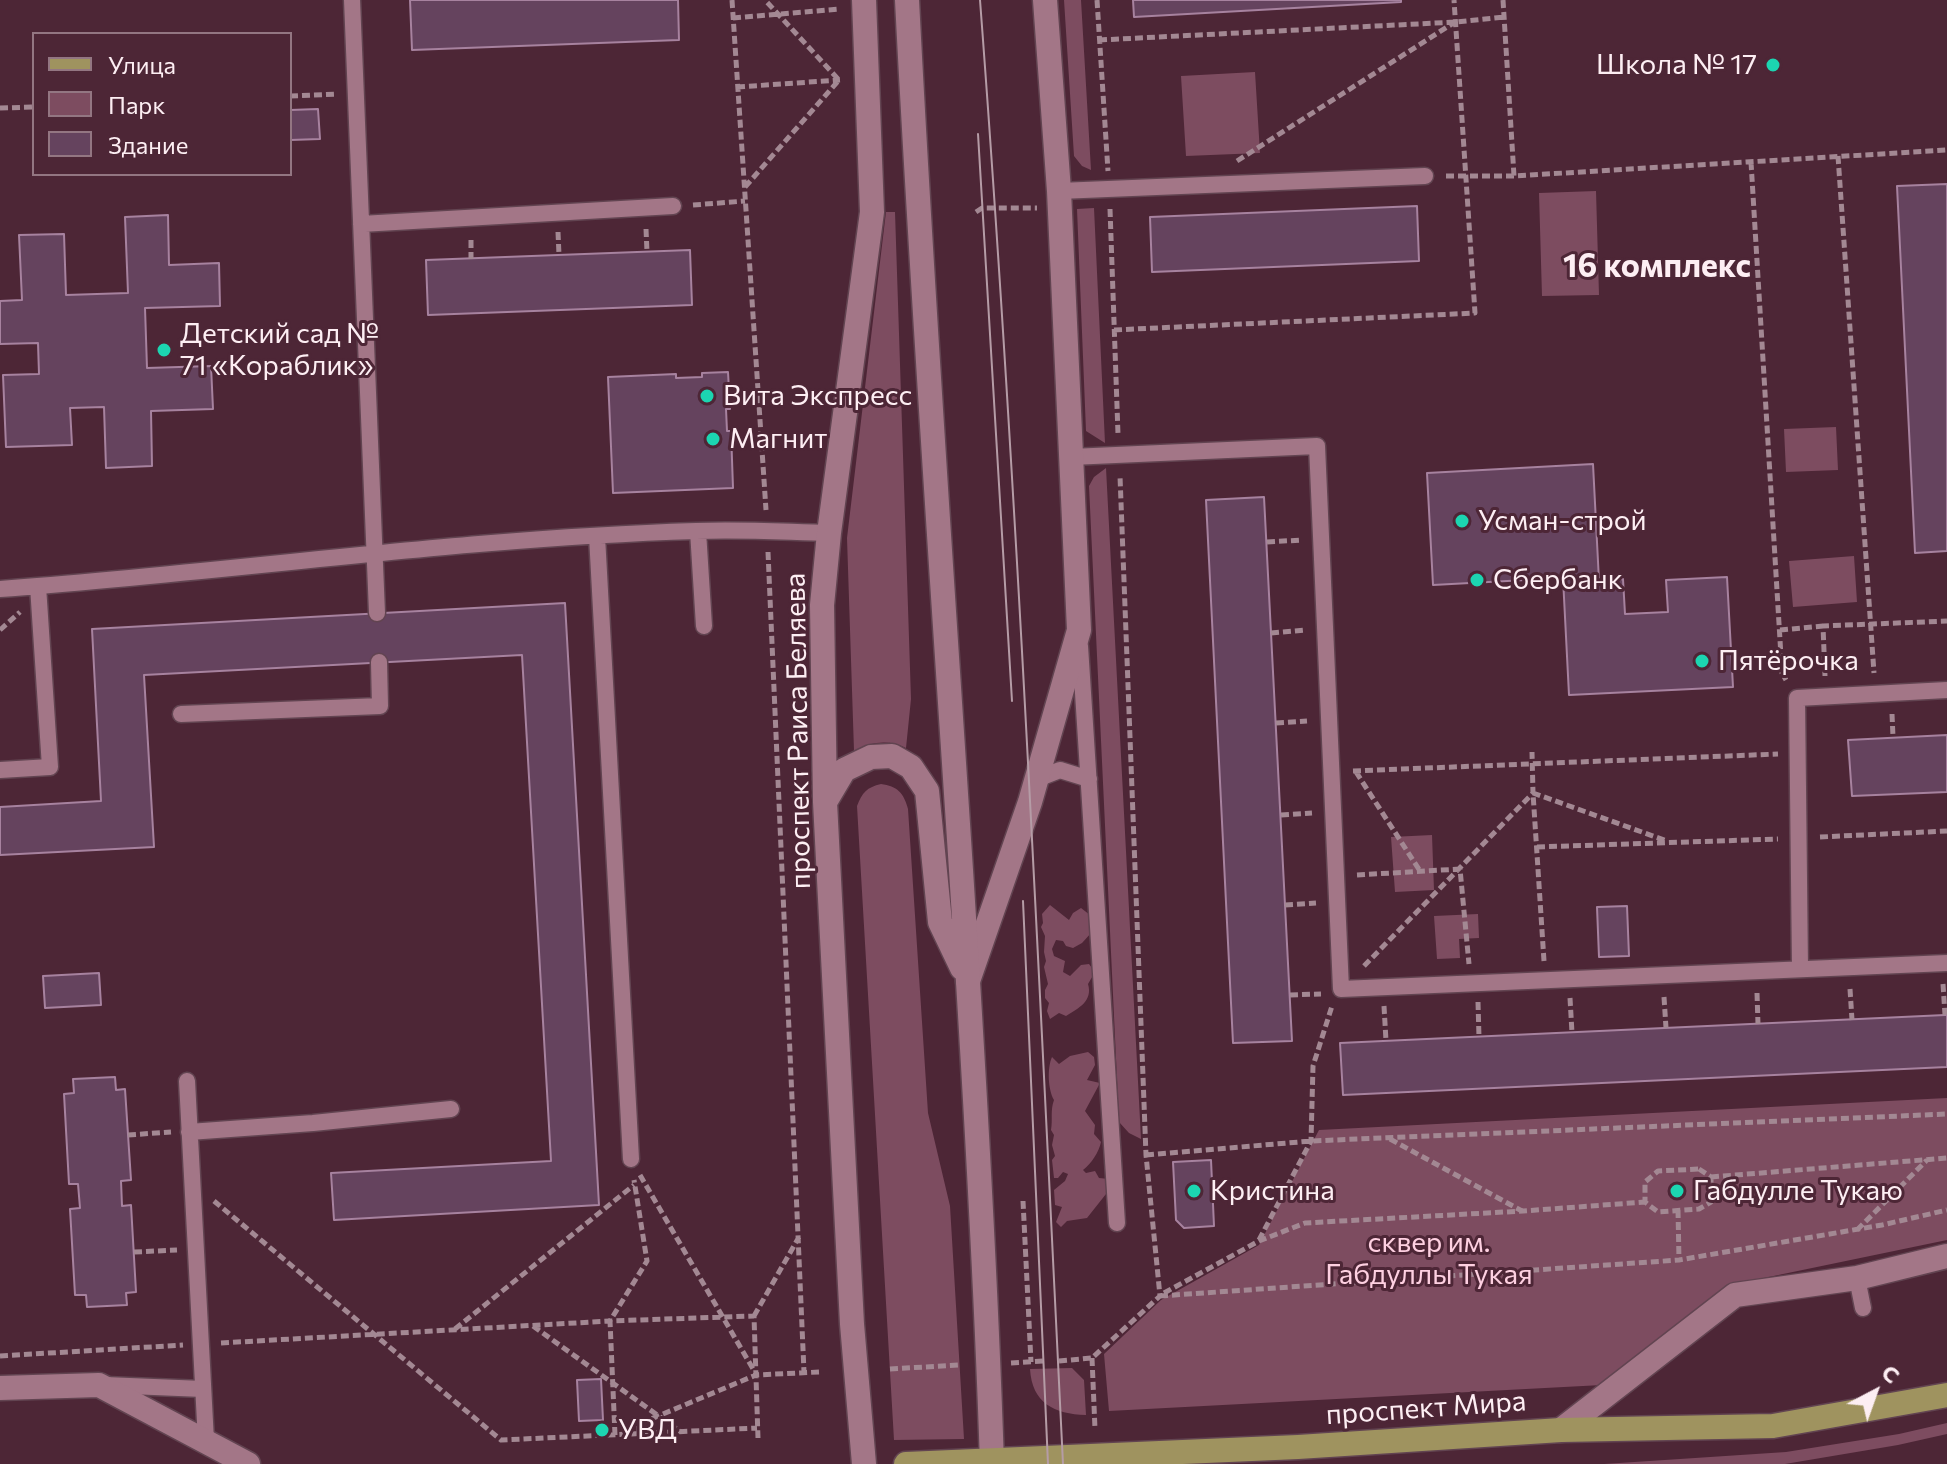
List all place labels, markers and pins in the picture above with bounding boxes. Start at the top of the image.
place label: Школа № 17 [1596,48,1757,82]
marker: Школа № 17 [1764,56,1782,74]
place label: Детский сад № 71 «Кораблик» [180,317,379,383]
marker: Детский сад № 71 «Кораблик» [155,341,173,359]
place label: Вита Экспресс [723,379,912,413]
marker: Вита Экспресс [698,387,716,405]
place label: Магнит [729,422,828,456]
marker: Магнит [704,430,722,448]
place label: Усман-строй [1478,504,1647,538]
marker: Усман-строй [1453,512,1471,530]
place label: Сбербанк [1493,563,1623,597]
marker: Сбербанк [1468,571,1486,589]
place label: Пятёрочка [1718,644,1859,678]
marker: Пятёрочка [1693,652,1711,670]
place label: Кристина [1210,1174,1335,1208]
place label: Габдулле Тукаю [1693,1174,1903,1208]
marker: Кристина [1185,1182,1203,1200]
marker: Габдулле Тукаю [1668,1182,1686,1200]
place label: УВД [618,1413,677,1447]
marker: УВД [593,1421,611,1439]

